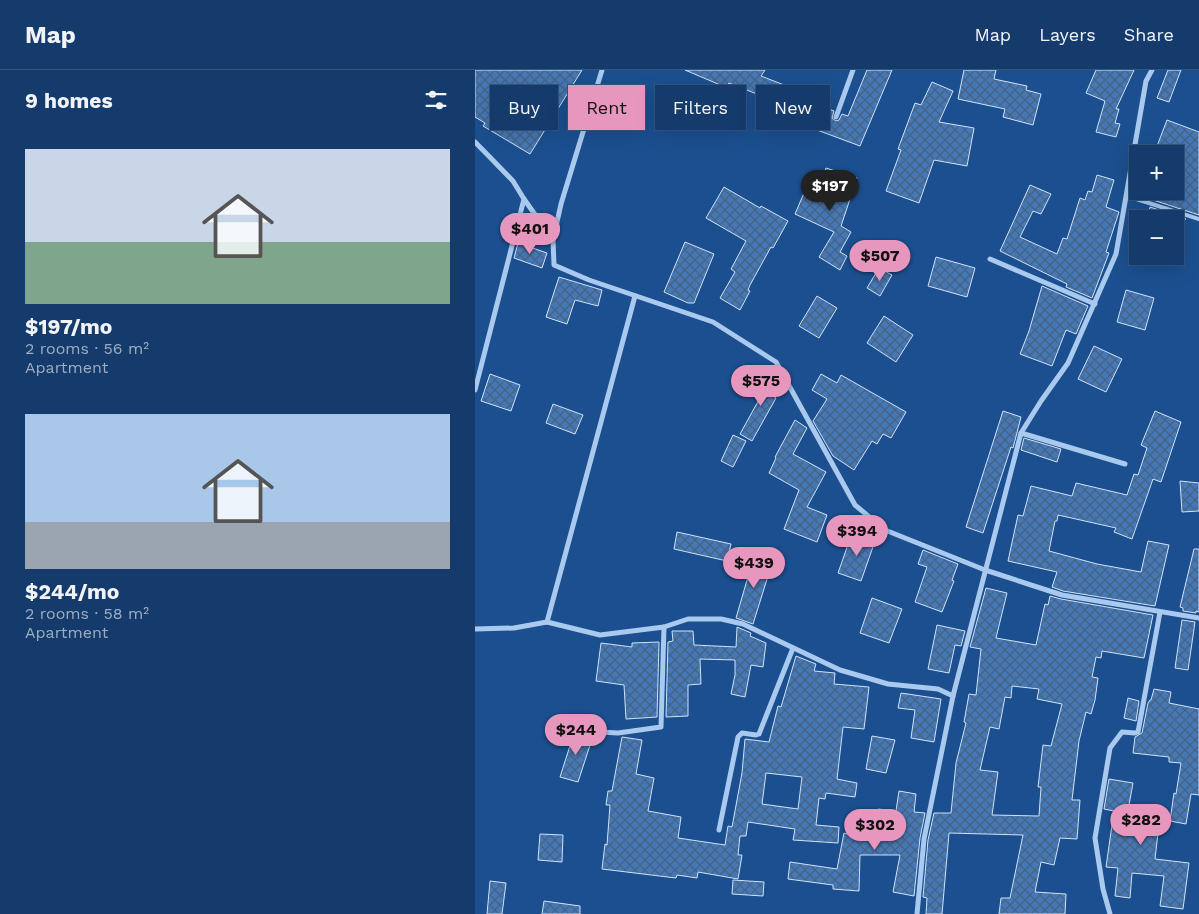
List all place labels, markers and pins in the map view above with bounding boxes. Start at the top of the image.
pin: $197 [800,170,860,212]
pin: $401 [500,212,560,255]
pin: $507 [850,240,910,282]
pin: $575 [731,364,791,407]
pin: $394 [827,514,887,557]
pin: $439 [724,546,784,589]
pin: $244 [546,714,606,756]
pin: $282 [1111,804,1171,846]
pin: $302 [845,808,905,851]

